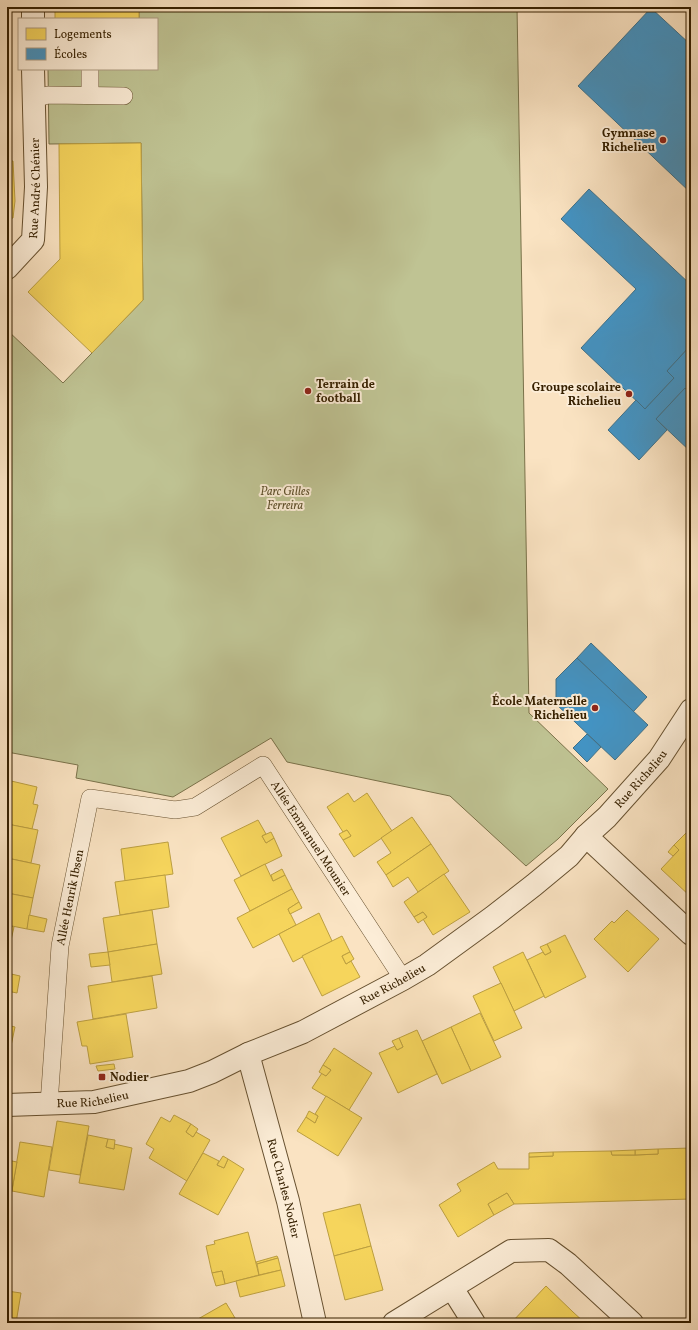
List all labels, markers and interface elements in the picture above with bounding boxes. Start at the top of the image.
legend [18,18,158,70]
text: Logements [54,27,112,43]
text: Écoles [54,46,87,63]
place label: Gymnase Richelieu [602,126,656,156]
marker: Gymnase Richelieu [658,135,668,145]
street label: Rue André Chénier [26,138,45,239]
place label: Terrain de football [316,377,375,407]
place label: Groupe scolaire Richelieu [532,380,622,410]
marker: Terrain de football [303,386,313,396]
marker: Groupe scolaire Richelieu [624,389,634,399]
park label: Parc Gilles Ferreira [260,484,310,514]
place label: École Maternelle Richelieu [492,693,588,724]
marker: École Maternelle Richelieu [590,703,600,713]
street label: Rue Richelieu [612,747,672,812]
street label: Allée Emmanuel Mounier [266,778,354,900]
street label: Allée Henrik Ibsen [53,848,88,947]
street label: Rue Richelieu [357,960,429,1009]
place label: Nodier [110,1070,149,1086]
marker: Nodier [97,1072,107,1082]
street label: Rue Richelieu [56,1088,131,1112]
street label: Rue Charles Nodier [262,1137,303,1240]

